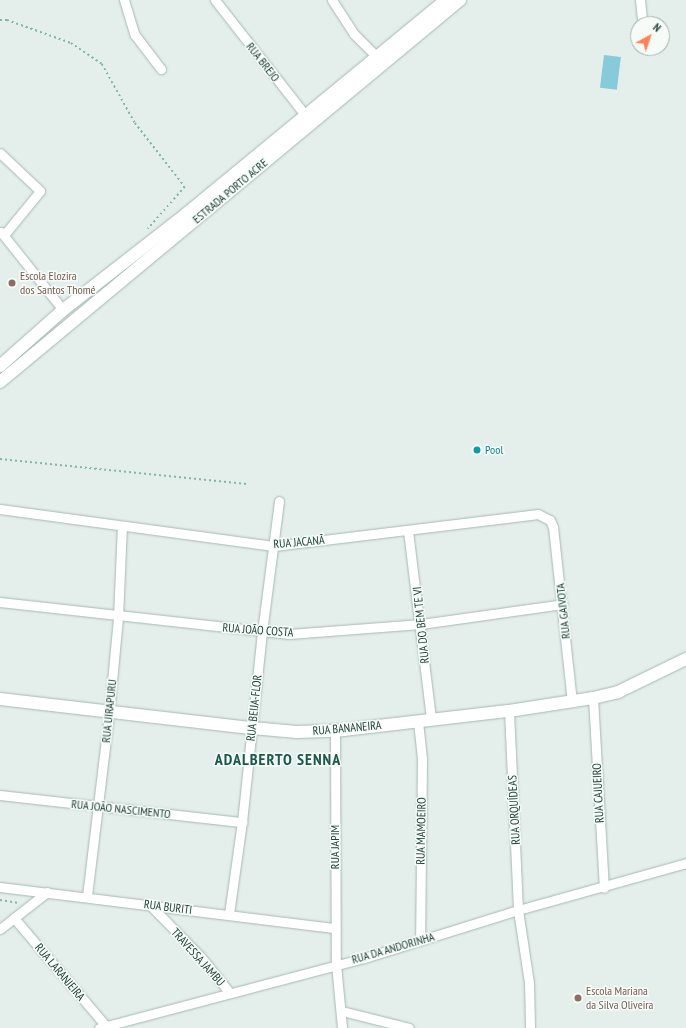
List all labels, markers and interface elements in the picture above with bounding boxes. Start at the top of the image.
north arrow [630,16,670,56]
text: N [650,20,664,35]
street label: RUA BREJO [243,39,283,85]
street label: ESTRADA PORTO ACRE [189,155,271,227]
place label: Escola Elozira dos Santos Thomé [20,269,96,297]
marker: Escola Elozira dos Santos Thomé [7,278,17,288]
place label: Pool [485,443,503,457]
marker: Pool [472,445,482,455]
street label: RUA JACANÃ [273,533,325,551]
street label: RUA GAIVOTA [553,582,573,640]
street label: RUA DO BEM TE VI [410,585,432,665]
street label: RUA JOÃO COSTA [222,620,294,640]
street label: RUA BEIJA-FLOR [243,674,265,742]
street label: RUA UIRAPURU [98,678,120,744]
street label: RUA BANANEIRA [312,718,382,738]
district label: ADALBERTO SENNA [215,749,341,769]
street label: RUA CAJUEIRO [589,763,607,823]
street label: RUA ORQUÍDEAS [505,775,523,845]
street label: RUA JOÃO NASCIMENTO [70,797,172,821]
street label: RUA MAMOEIRO [413,797,429,865]
street label: RUA JAPIM [328,825,342,869]
street label: RUA BURITI [143,897,193,917]
street label: TRAVESSA JAMBU [168,925,228,989]
street label: RUA DA ANDORINHA [349,929,437,967]
street label: RUA LARANJEIRA [32,940,88,1004]
place label: Escola Mariana da Silva Oliveira [586,984,653,1012]
marker: Escola Mariana da Silva Oliveira [573,993,583,1003]

